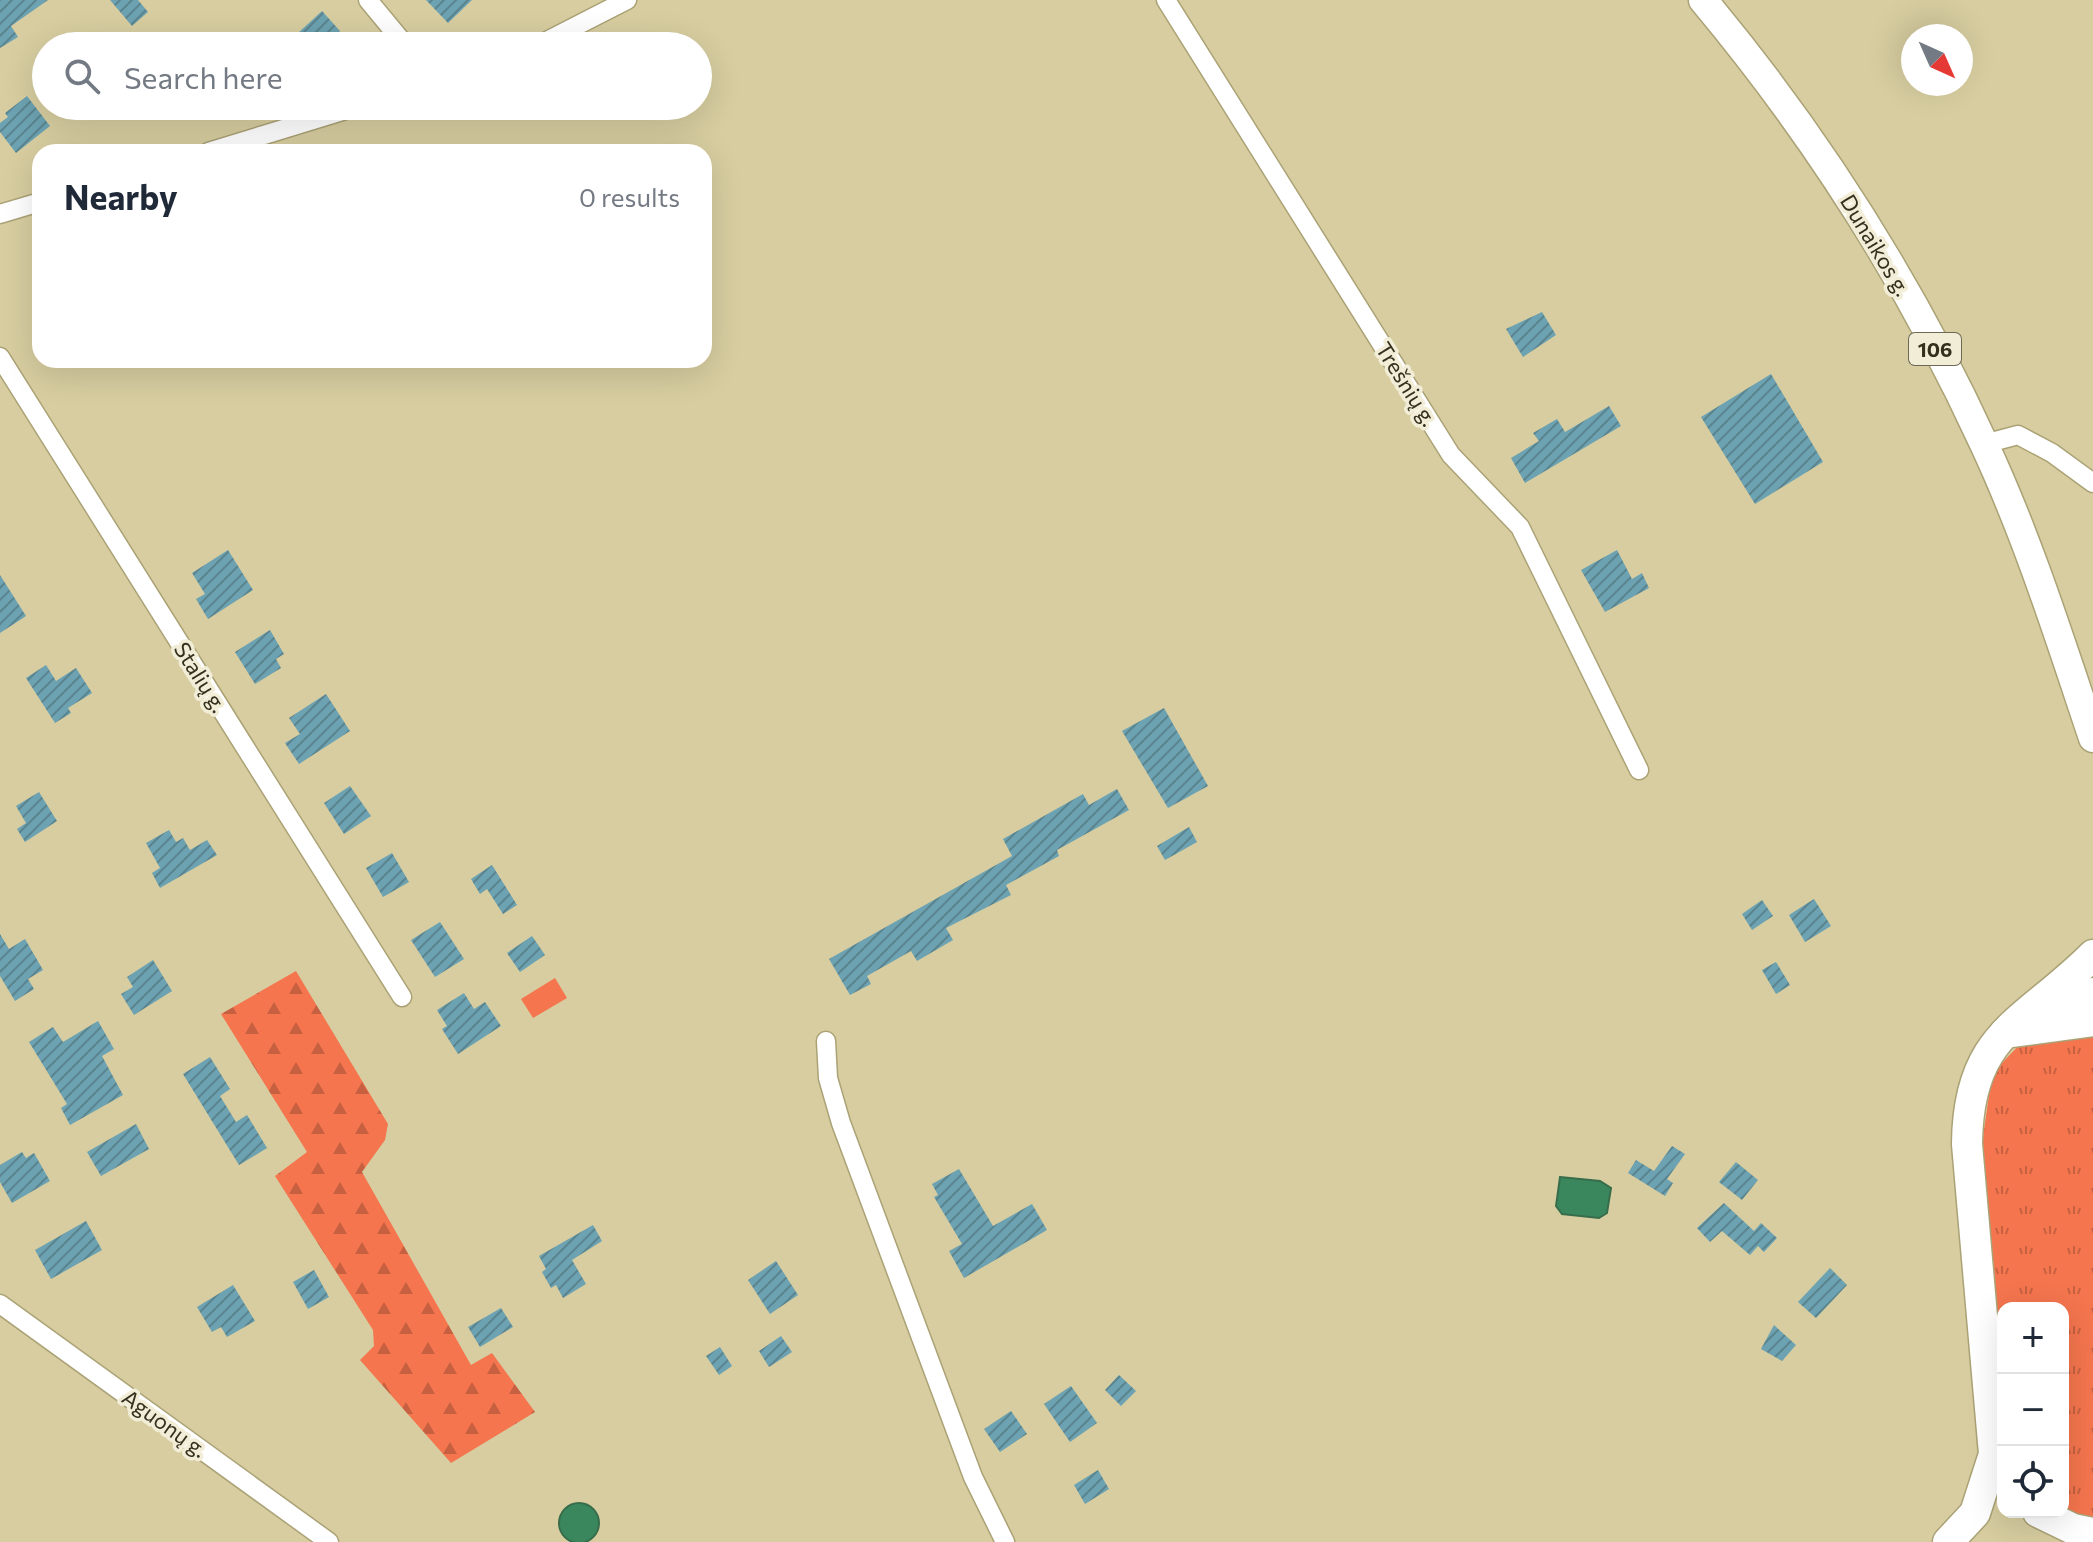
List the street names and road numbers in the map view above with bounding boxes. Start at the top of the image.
street label: Dunaikos g. [1835,189,1917,301]
road number: 106 [1909,333,1961,365]
street label: Trešnių g. [1371,337,1443,431]
street label: Stalių g. [169,637,233,717]
street label: Aguonų g. [117,1383,213,1463]

